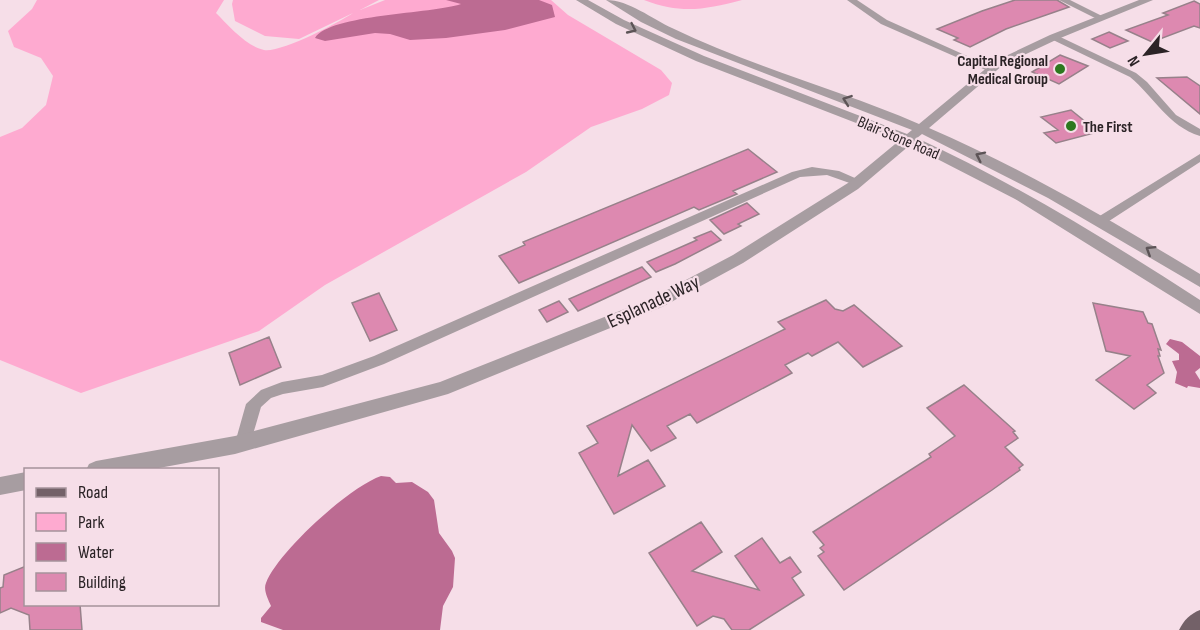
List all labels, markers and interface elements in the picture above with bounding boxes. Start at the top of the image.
one-way arrow [625,22,636,34]
north arrow [1116,24,1176,84]
place label: Capital Regional Medical Group [957,52,1048,89]
text: N [1124,52,1145,69]
marker: Capital Regional Medical Group [1053,62,1067,76]
one-way arrow [842,95,853,107]
street label: Blair Stone Road [855,113,942,164]
place label: The First [1083,118,1132,137]
marker: The First [1064,119,1078,133]
one-way arrow [976,152,986,163]
one-way arrow [1146,247,1157,258]
street label: Esplanade Way [604,270,703,334]
legend [24,468,219,606]
text: Road [78,482,108,503]
text: Park [78,512,104,533]
text: Water [78,542,114,563]
text: Building [78,572,126,593]

